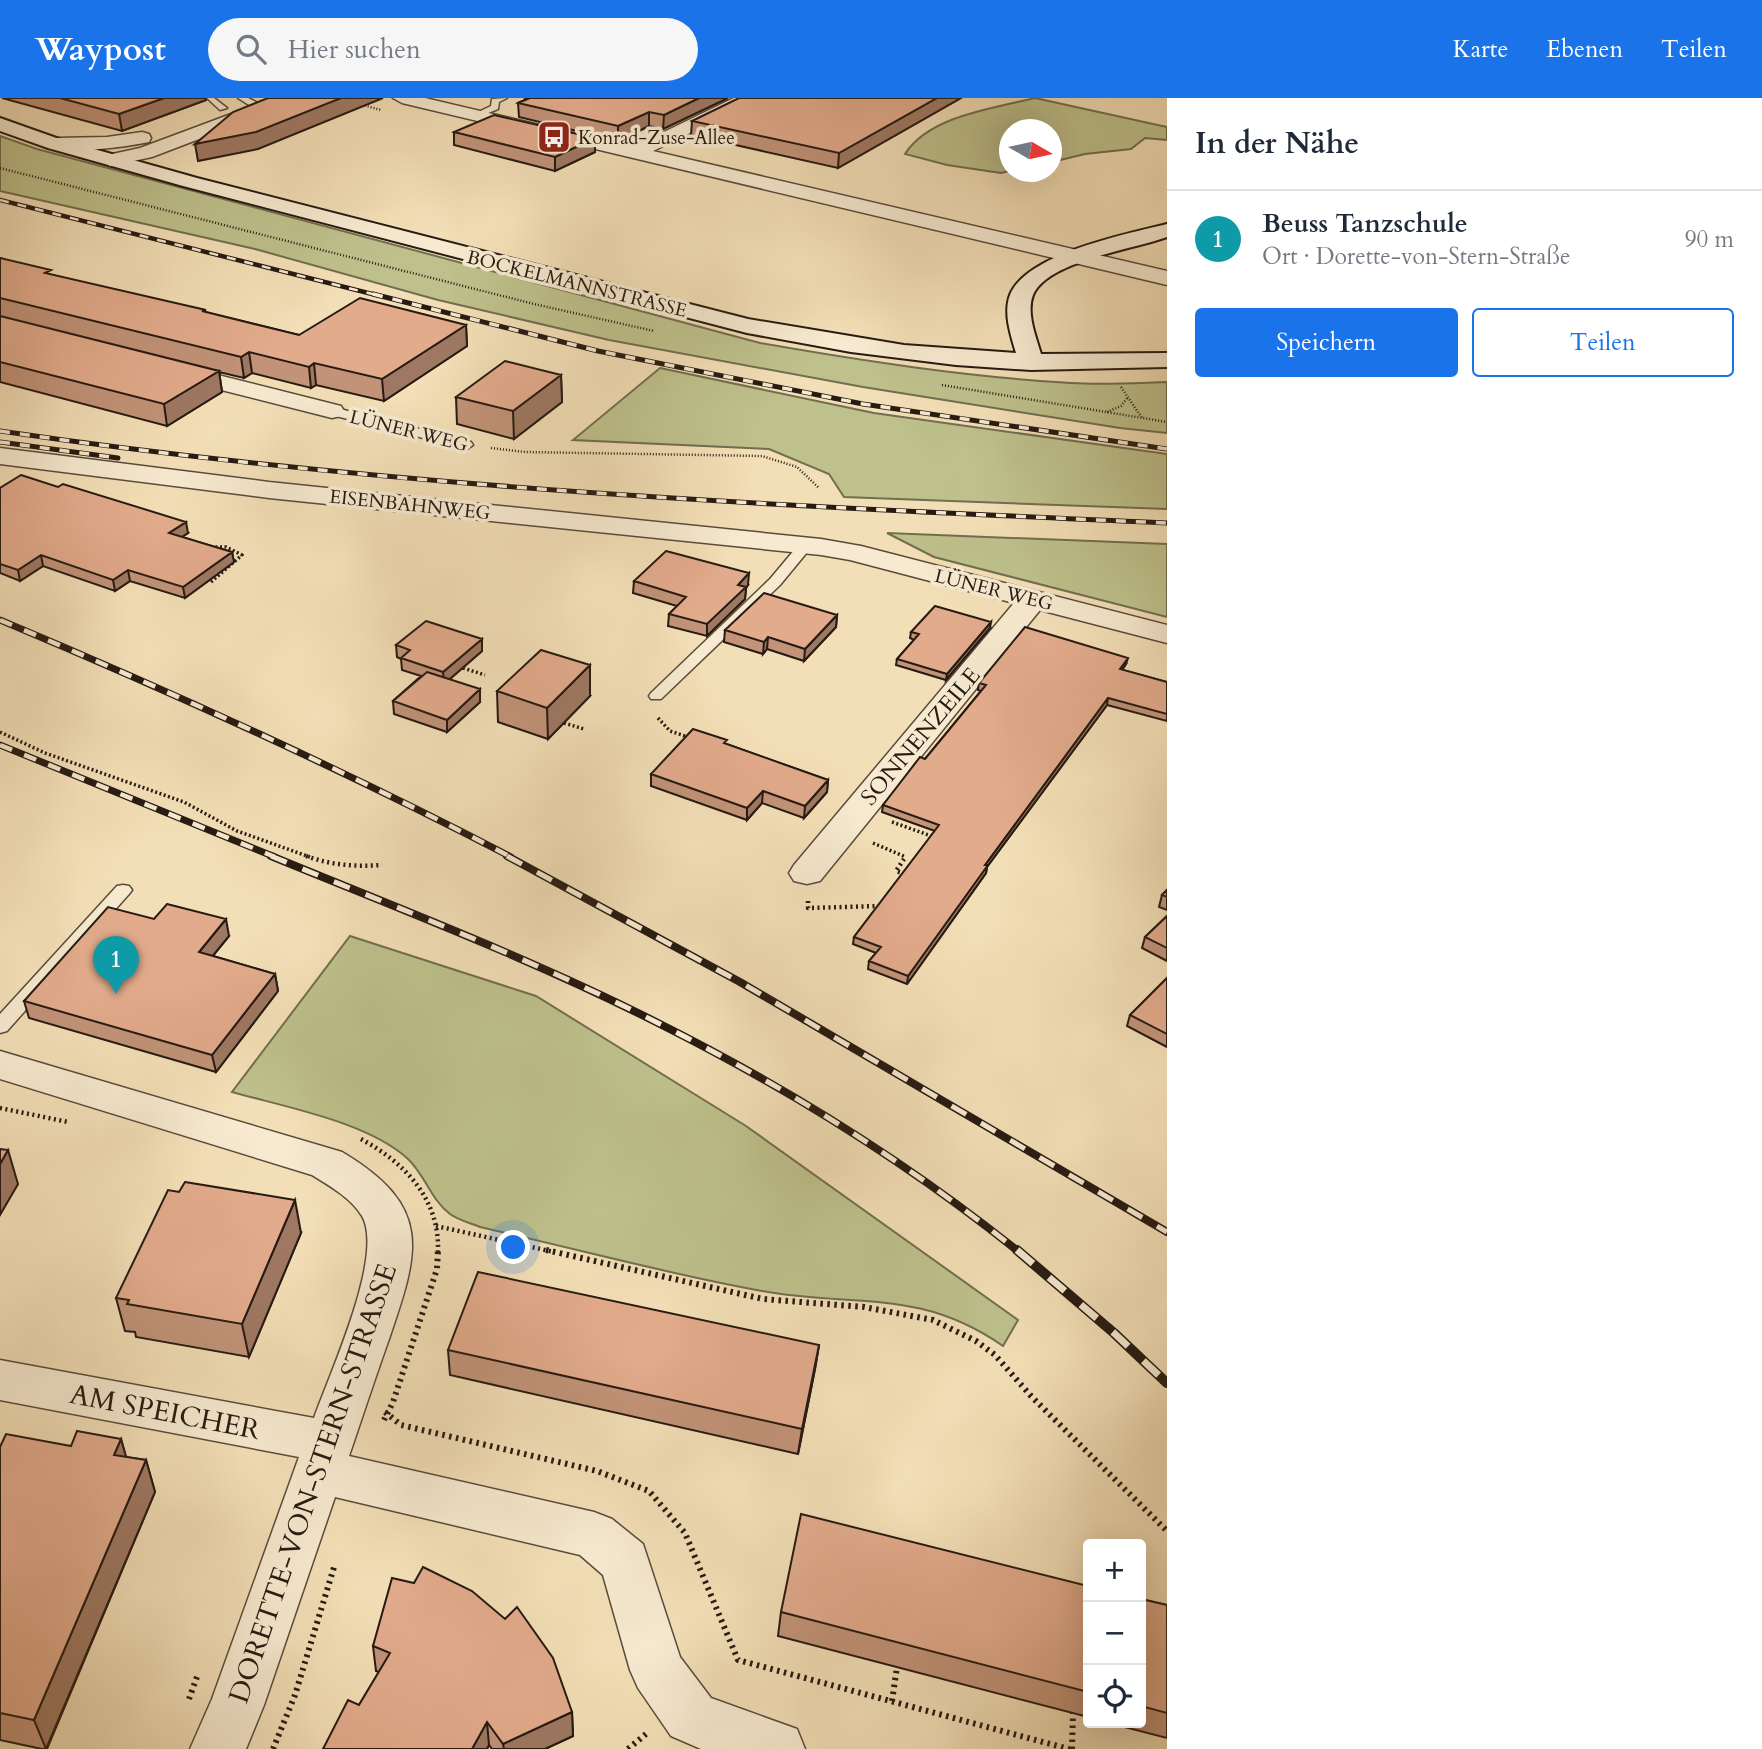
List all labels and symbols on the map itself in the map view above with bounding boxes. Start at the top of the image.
bus stop icon: Konrad-Zuse-Allee [535,118,573,156]
north arrow [999,119,1062,182]
place label: Konrad-Zuse-Allee [578,125,735,151]
street label: BOCKELMANNSTRASSE [464,244,690,324]
street label: LÜNER WEG [347,404,471,458]
street label: EISENBAHNWEG [328,484,492,526]
street label: LÜNER WEG [932,563,1056,617]
street label: SONNENZEILE [854,661,987,812]
pin: 1 [93,936,139,994]
your location [496,1230,530,1264]
street label: DORETTE-VON-STERN-STRASSE [220,1259,406,1708]
street label: AM SPEICHER [67,1375,264,1449]

